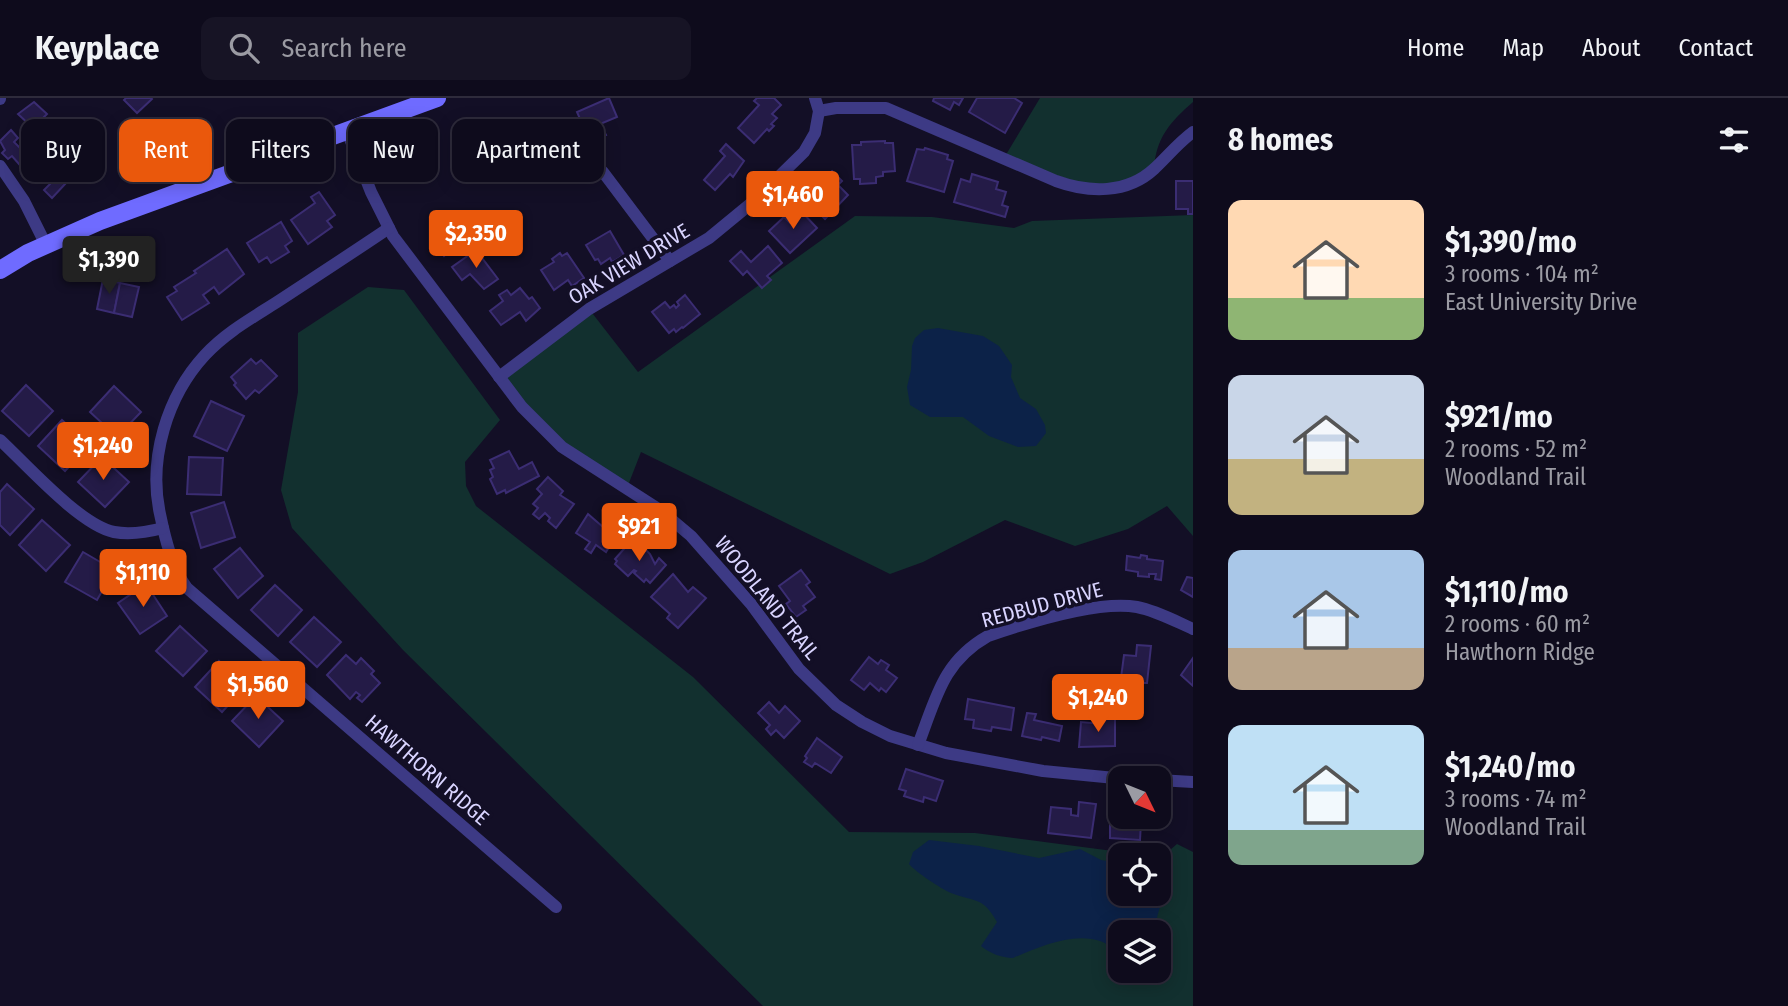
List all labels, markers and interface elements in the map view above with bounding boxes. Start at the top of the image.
search box [201,17,691,80]
text: Keyplace [35,28,159,68]
icon: search [225,29,263,67]
text: Search here [281,33,407,64]
text: Home [1407,34,1464,62]
text: Map [1502,34,1544,62]
text: About [1582,34,1640,62]
text: Contact [1678,34,1753,62]
chip: Buy [21,119,105,182]
chip: Rent [119,119,212,182]
chip: Filters [226,119,334,182]
chip: New [348,119,438,182]
chip: Apartment [452,119,604,182]
icon: filters [1715,121,1753,159]
text: 8 homes [1228,122,1333,158]
pin: $1,460 [736,172,850,231]
text: $1,460 [762,180,824,208]
pin: $2,350 [419,211,533,270]
street label: OAK VIEW DRIVE [564,218,694,310]
text: $2,350 [445,219,507,247]
text: $1,390/mo [1445,224,1577,260]
icon: home [1284,228,1368,312]
pin: $1,390 [52,236,166,296]
text: $1,390 [78,245,140,273]
text: 3 rooms · 104 m² [1445,260,1599,288]
text: East University Drive [1445,288,1637,316]
text: $921/mo [1445,399,1553,435]
icon: home [1284,403,1368,487]
pin: $1,240 [46,422,160,482]
text: $1,240 [73,431,133,459]
text: 2 rooms · 52 m² [1445,435,1587,463]
text: Woodland Trail [1445,463,1586,491]
pin: $921 [598,504,680,563]
text: $921 [618,512,660,540]
street label: WOODLAND TRAIL [709,531,825,666]
pin: $1,110 [86,550,200,609]
text: $1,110 [116,558,170,586]
text: $1,110/mo [1445,574,1569,610]
street label: REDBUD DRIVE [979,576,1105,634]
icon: home [1284,578,1368,662]
text: 2 rooms · 60 m² [1445,610,1590,638]
text: Hawthorn Ridge [1445,638,1595,666]
pin: $1,560 [201,662,315,721]
text: $1,560 [227,670,289,698]
pin: $1,240 [1041,674,1155,734]
text: $1,240 [1068,683,1128,711]
street label: HAWTHORN RIDGE [360,709,494,831]
text: $1,240/mo [1445,749,1575,785]
icon: home [1284,753,1368,837]
north arrow [1108,766,1171,830]
map controls [1108,766,1171,983]
text: 3 rooms · 74 m² [1445,785,1587,813]
text: Woodland Trail [1445,813,1586,841]
button: locate [1108,843,1171,906]
button: layers [1108,920,1171,983]

